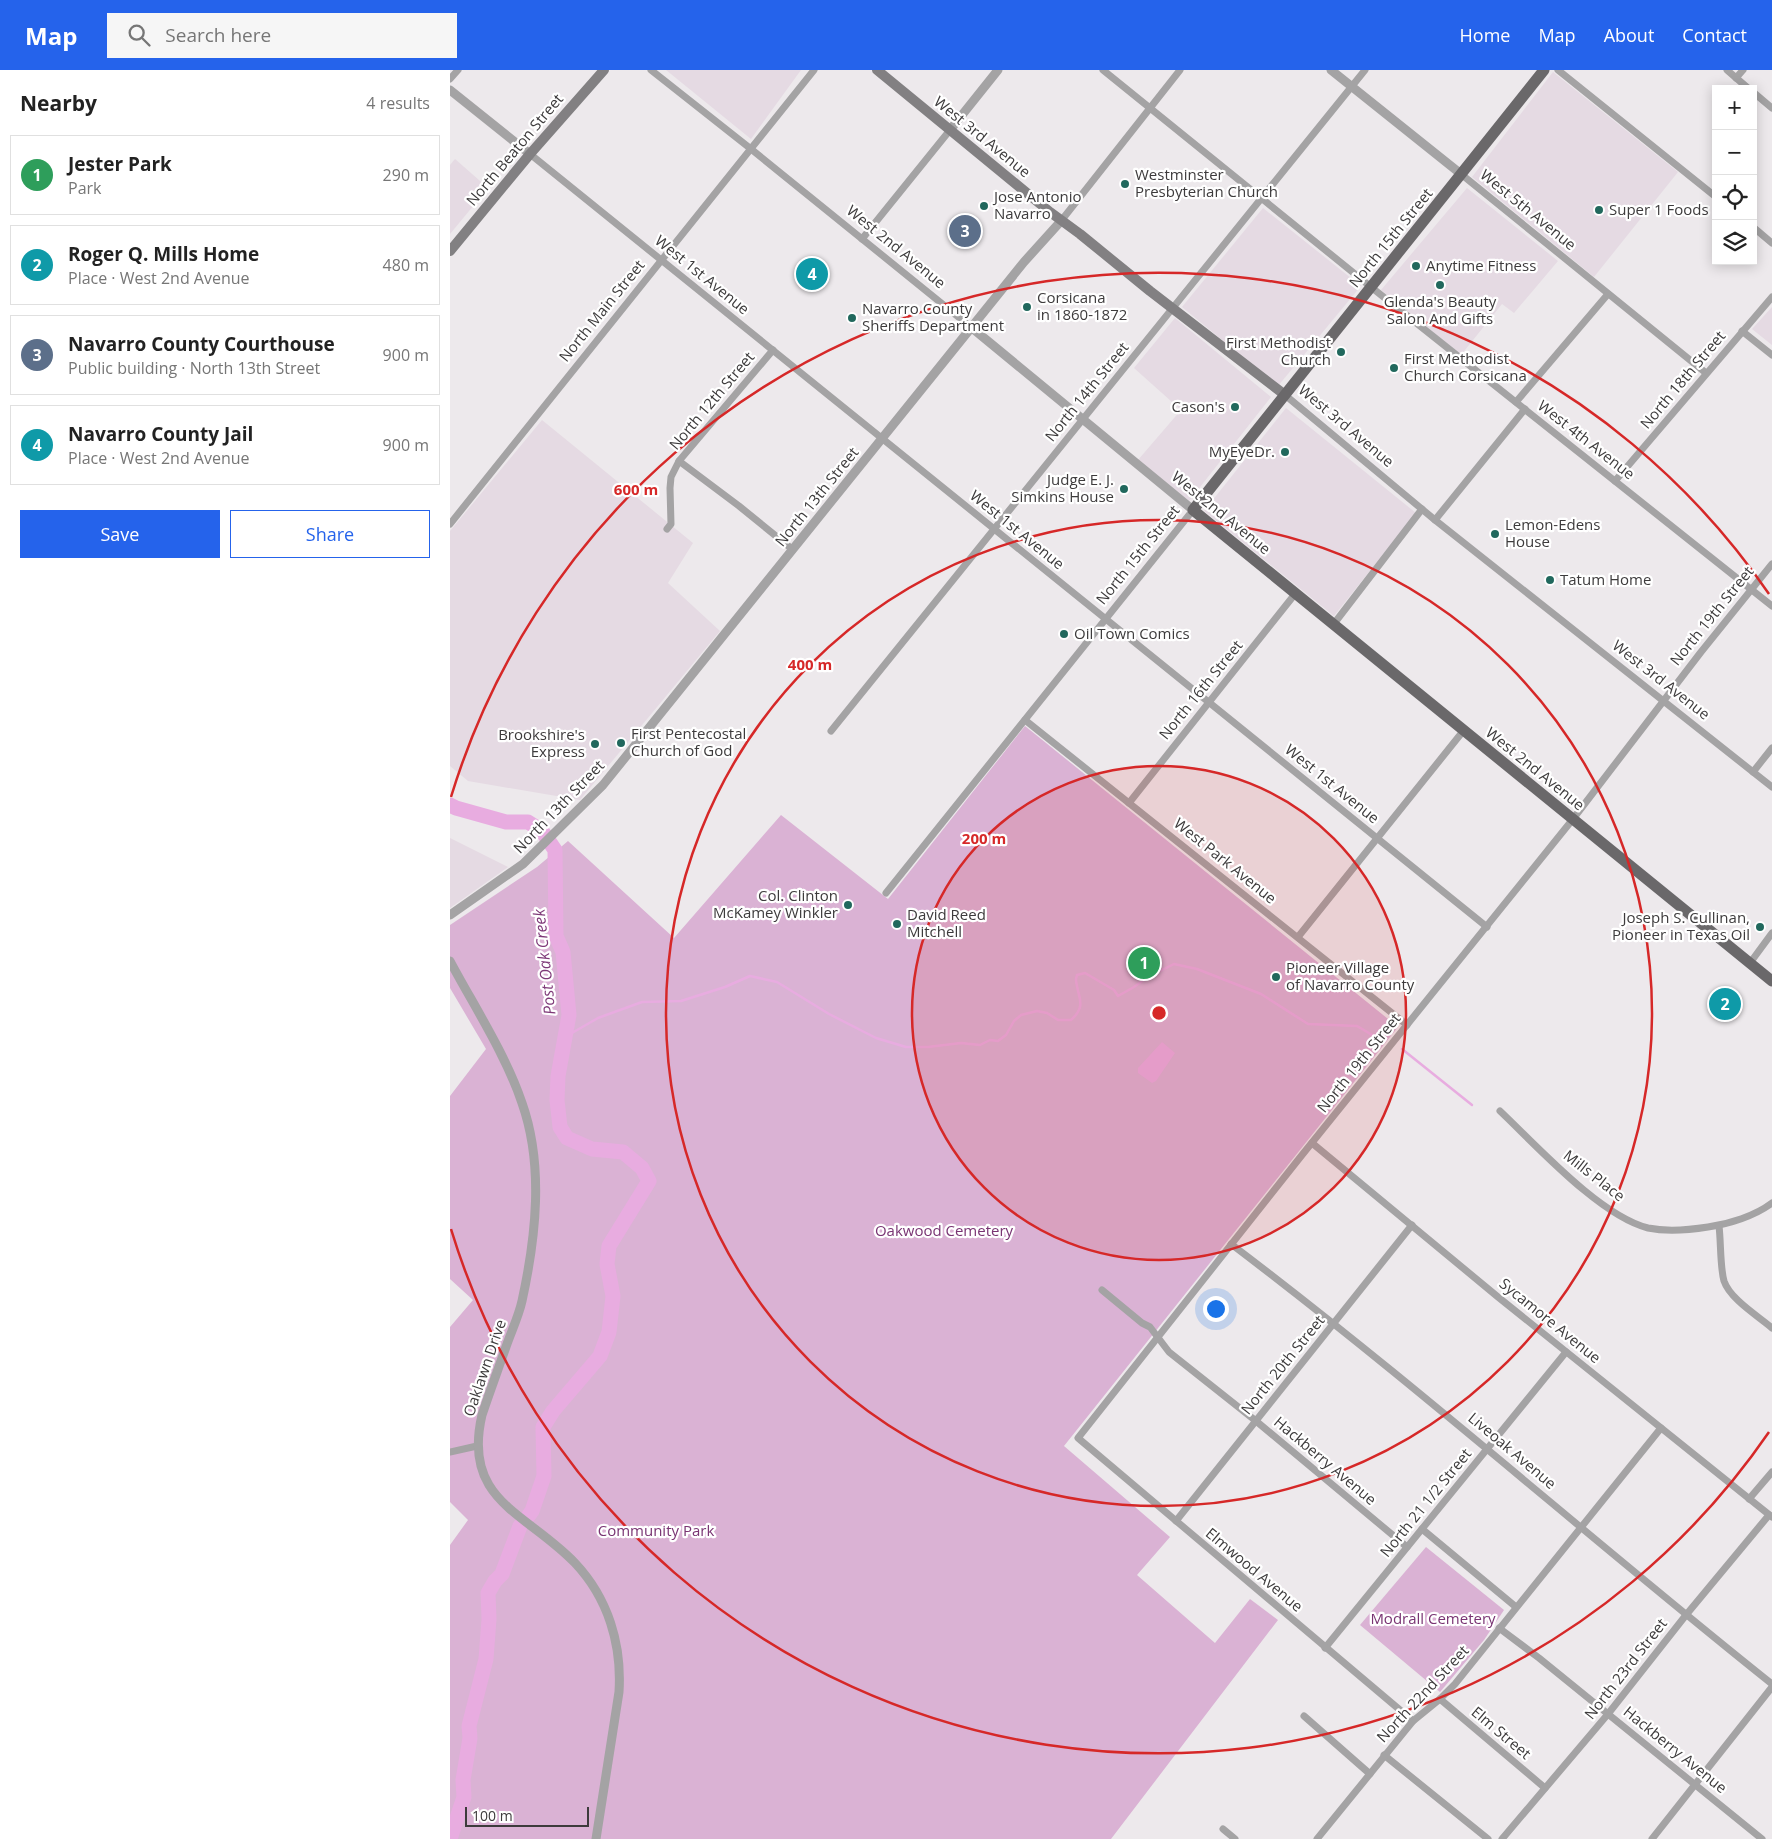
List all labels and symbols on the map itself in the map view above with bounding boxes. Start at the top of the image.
street label: North Beaton Street [461,89,567,210]
street label: West 3rd Avenue [930,91,1035,181]
place label: Westminster Presbyterian Church [1135,164,1278,201]
street label: West 5th Avenue [1477,164,1581,254]
marker: Westminster Presbyterian Church [1119,178,1131,190]
street label: North 15th Street [1344,184,1437,291]
place label: Jose Antonio Navarro [992,186,1082,223]
place label: Super 1 Foods [1609,199,1709,219]
street label: West 2nd Avenue [843,200,950,292]
marker: Jose Antonio Navarro [978,200,990,212]
marker: Super 1 Foods [1593,204,1605,216]
pin: 3 [949,212,981,250]
street label: West 1st Avenue [651,230,754,318]
street label: North Main Street [554,255,648,365]
pin: 4 [796,255,828,293]
place label: Anytime Fitness [1426,255,1536,275]
marker: Anytime Fitness [1410,260,1422,272]
marker: Glenda's Beauty Salon And Gifts [1434,279,1446,291]
place label: Corsicana in 1860-1872 [1037,287,1127,324]
place label: Glenda's Beauty Salon And Gifts [1384,291,1497,328]
place label: Navarro County Sheriffs Department [862,298,1004,335]
marker: Corsicana in 1860-1872 [1021,301,1033,313]
marker: Navarro County Sheriffs Department [846,312,858,324]
street label: North 18th Street [1635,326,1729,433]
place label: First Methodist Church [1226,332,1331,369]
street label: North 14th Street [1040,338,1133,445]
marker: First Methodist Church [1335,346,1347,358]
street label: North 12th Street [664,347,758,454]
place label: First Methodist Church Corsicana [1404,348,1527,385]
marker: First Methodist Church Corsicana [1388,362,1400,374]
street label: West 3rd Avenue [1295,379,1399,471]
street label: West 4th Avenue [1534,395,1639,483]
place label: Cason's [1171,396,1225,416]
marker: Cason's [1229,401,1241,413]
place label: MyEyeDr. [1209,441,1275,461]
street label: North 13th Street [770,443,863,550]
marker: MyEyeDr. [1279,446,1291,458]
street label: West 2nd Avenue [1168,466,1275,558]
place label: Judge E. J. Simkins House [1011,469,1114,506]
text: 600 m [614,479,658,499]
marker: Judge E. J. Simkins House [1118,483,1130,495]
street label: West 1st Avenue [966,485,1069,573]
street label: North 15th Street [1091,501,1184,608]
place label: Lemon-Edens House [1505,514,1600,551]
marker: Lemon-Edens House [1489,528,1501,540]
street label: North 19th Street [1665,562,1758,669]
place label: Tatum Home [1560,569,1651,589]
marker: Tatum Home [1544,574,1556,586]
place label: Oil Town Comics [1074,623,1190,643]
marker: Oil Town Comics [1058,628,1070,640]
street label: West 3rd Avenue [1609,635,1715,724]
street label: North 16th Street [1154,636,1247,743]
text: 400 m [788,654,832,674]
street label: West 2nd Avenue [1482,722,1589,814]
place label: First Pentecostal Church of God [631,723,746,760]
place label: Brookshire's Express [498,724,585,761]
marker: First Pentecostal Church of God [615,737,627,749]
marker: Brookshire's Express [589,738,601,750]
street label: West 1st Avenue [1281,739,1384,827]
street label: North 13th Street [509,755,608,857]
street label: West Park Avenue [1170,813,1281,908]
text: 200 m [962,828,1006,848]
place label: Col. Clinton McKamey Winkler [713,885,838,922]
marker: Col. Clinton McKamey Winkler [842,899,854,911]
place label: David Reed Mitchell [907,904,986,941]
water label: Post Oak Creek [527,907,561,1016]
place label: Joseph S. Cullinan, Pioneer in Texas Oil [1612,907,1750,944]
marker: David Reed Mitchell [891,918,903,930]
marker: Joseph S. Cullinan, Pioneer in Texas Oil [1754,921,1766,933]
pin: 1 [1128,944,1160,982]
place label: Pioneer Village of Navarro County [1286,957,1415,994]
marker: Pioneer Village of Navarro County [1270,971,1282,983]
pin: 2 [1709,985,1741,1023]
centre of rings [1150,1004,1168,1022]
street label: North 19th Street [1312,1009,1405,1116]
street label: Mills Place [1560,1145,1629,1205]
park label: Oakwood Cemetery [875,1220,1014,1240]
street label: Sycamore Avenue [1496,1273,1605,1367]
your location [1203,1296,1229,1322]
street label: North 20th Street [1236,1311,1329,1418]
street label: Oaklawn Drive [458,1316,510,1419]
street label: Liveoak Avenue [1465,1408,1561,1493]
street label: Hackberry Avenue [1270,1411,1381,1509]
street label: North 21 1/2 Street [1375,1444,1475,1561]
park label: Community Park [598,1520,714,1540]
street label: Elmwood Avenue [1202,1523,1307,1616]
park label: Modrall Cemetery [1370,1608,1496,1628]
street label: North 23rd Street [1579,1614,1671,1723]
street label: North 22nd Street [1372,1640,1473,1746]
street label: Elm Street [1468,1701,1536,1763]
street label: Hackberry Avenue [1620,1701,1732,1797]
scale bar [465,1804,589,1827]

